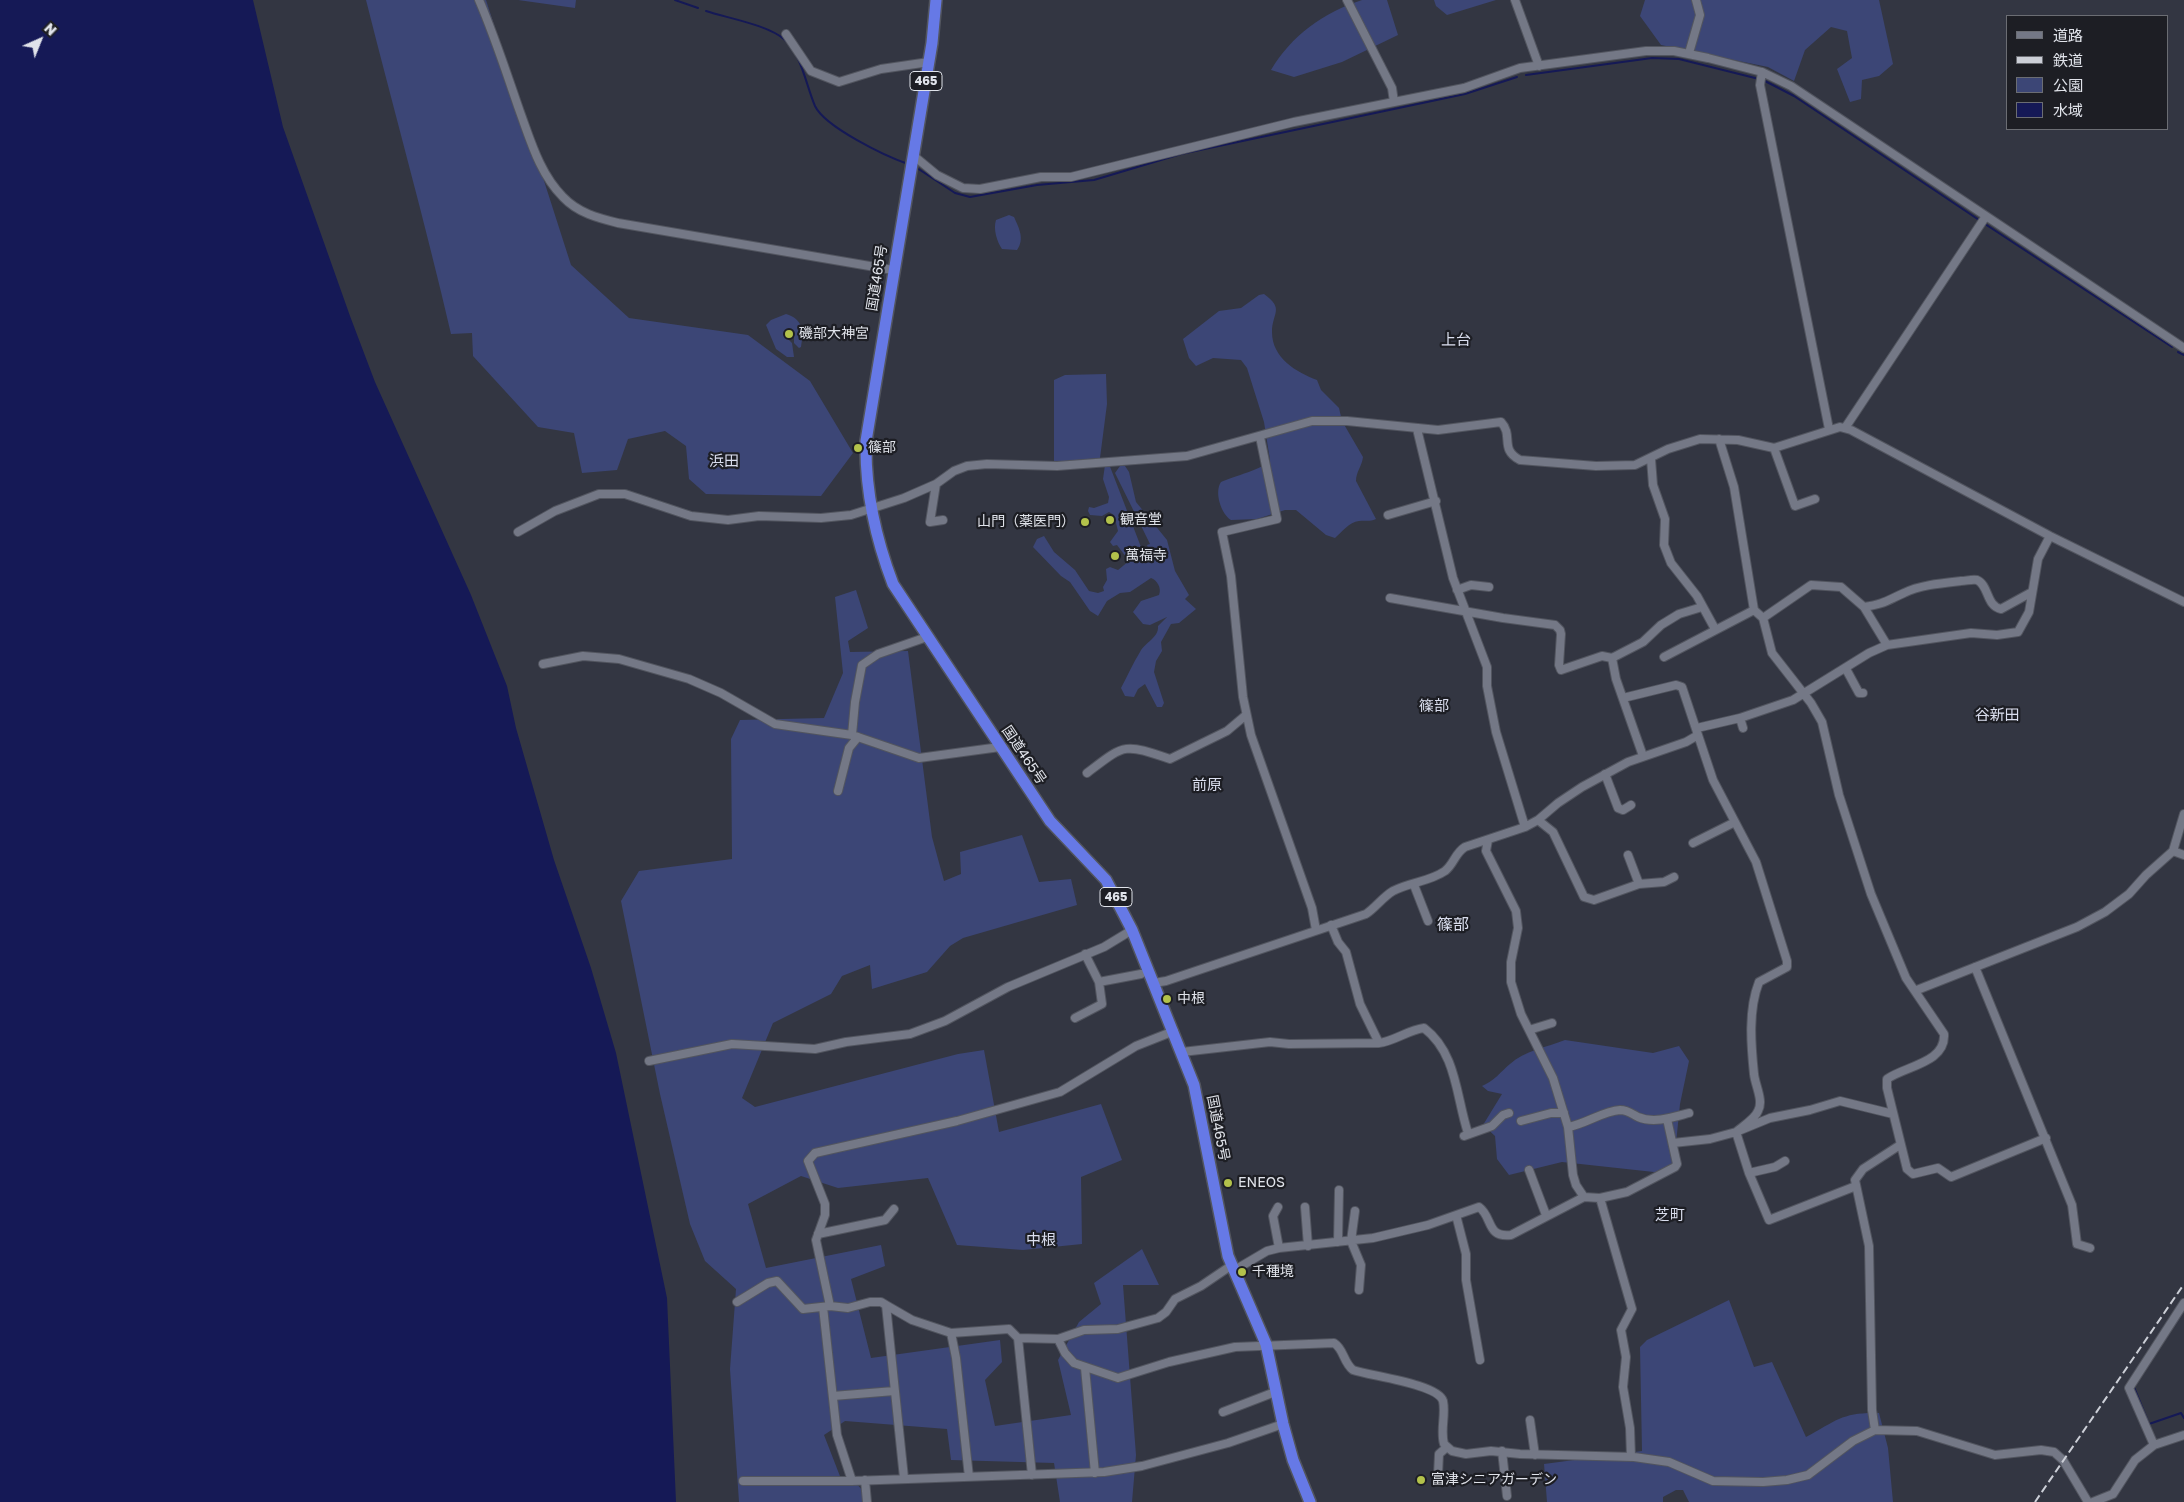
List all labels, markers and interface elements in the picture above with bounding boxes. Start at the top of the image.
north arrow [15,15,65,65]
legend [2006,15,2169,130]
text: N [41,19,60,39]
text: 道路 [2053,26,2083,44]
text: 鉄道 [2053,51,2083,69]
road number: 465 [910,72,942,90]
text: 公園 [2053,76,2083,94]
text: 水域 [2053,101,2083,119]
street label: 国道465号 [863,244,891,312]
place label: 磯部大神宮 [799,326,869,342]
marker: 磯部大神宮 [783,328,795,340]
district label: 上台 [1441,331,1471,349]
place label: 篠部 [868,440,896,456]
marker: 篠部 [852,442,864,454]
district label: 浜田 [709,452,739,470]
place label: 観音堂 [1120,512,1162,528]
place label: 山門（薬医門） [977,514,1075,530]
marker: 観音堂 [1104,514,1116,526]
marker: 山門（薬医門） [1079,516,1091,528]
place label: 萬福寺 [1125,548,1167,564]
marker: 萬福寺 [1109,550,1121,562]
district label: 篠部 [1419,697,1449,715]
district label: 谷新田 [1975,706,2019,724]
street label: 国道465号 [998,722,1050,788]
district label: 前原 [1192,776,1222,794]
road number: 465 [1100,888,1132,906]
district label: 篠部 [1437,915,1469,935]
place label: 中根 [1177,991,1205,1007]
marker: 中根 [1161,993,1173,1005]
street label: 国道465号 [1203,1093,1233,1163]
place label: ENEOS [1238,1175,1285,1191]
marker: ENEOS [1222,1177,1234,1189]
district label: 芝町 [1655,1206,1685,1224]
district label: 中根 [1026,1231,1056,1249]
place label: 千種境 [1252,1264,1294,1280]
marker: 千種境 [1236,1266,1248,1278]
place label: 富津シニアガーデン [1431,1472,1557,1488]
marker: 富津シニアガーデン [1415,1474,1427,1486]

